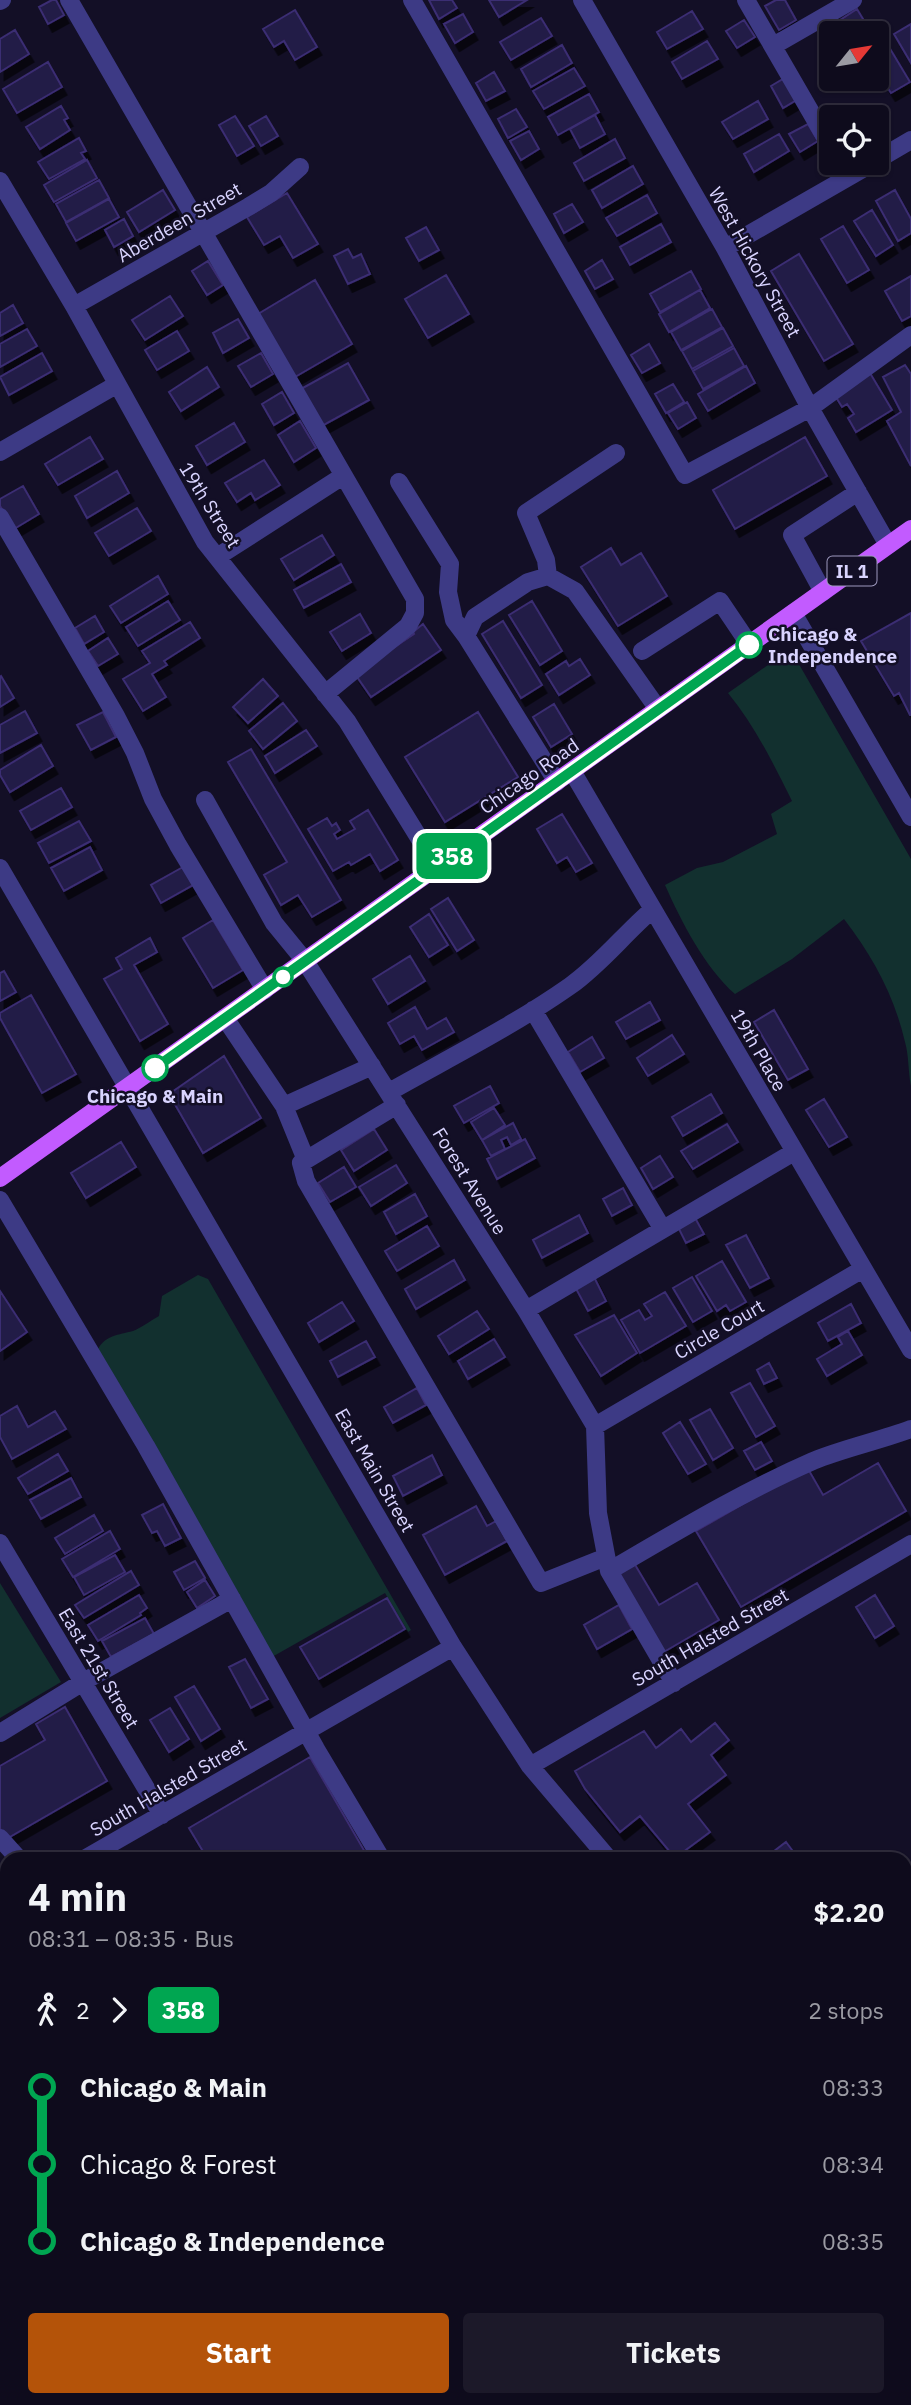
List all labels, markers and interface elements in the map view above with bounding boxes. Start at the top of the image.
north arrow [819,21,889,91]
map controls [819,21,889,175]
button: locate [819,105,889,175]
street label: Aberdeen Street [112,177,246,267]
street label: West Hickory Street [704,182,806,342]
street label: 19th Street [174,458,246,552]
road number: IL 1 [828,556,876,586]
place label: Chicago & Independence [768,622,897,668]
marker: Chicago & Independence [736,632,762,658]
street label: Chicago Road [475,733,583,819]
line badge: 358 [412,833,492,879]
text: 358 [430,840,474,872]
unlabelled marker [273,967,293,987]
street label: 19th Place [726,1004,792,1096]
marker: Chicago & Main [142,1055,168,1081]
place label: Chicago & Main [87,1084,223,1108]
street label: Forest Avenue [428,1123,512,1239]
street label: Circle Court [670,1294,768,1364]
street label: East Main Street [330,1404,420,1536]
street label: South Halsted Street [627,1582,793,1692]
street label: East 21st Street [54,1603,144,1733]
street label: South Halsted Street [85,1732,251,1842]
text: 4 min [28,1872,127,1921]
text: $2.20 [814,1895,884,1929]
text: 08:31 – 08:35 · Bus [28,1923,234,1953]
icon: walk [28,1991,66,2029]
icon: forward [100,1991,138,2029]
text: 358 [162,1994,205,2026]
text: 2 [76,1995,90,2025]
text: 2 stops [808,1995,884,2025]
text: Chicago & Main [80,2070,267,2104]
text: 08:33 [822,2072,884,2102]
text: Chicago & Forest [80,2147,277,2181]
text: 08:34 [822,2149,884,2179]
text: Chicago & Independence [80,2224,385,2258]
text: 08:35 [822,2226,884,2256]
button: Start [28,2313,449,2393]
button: Tickets [463,2313,884,2393]

